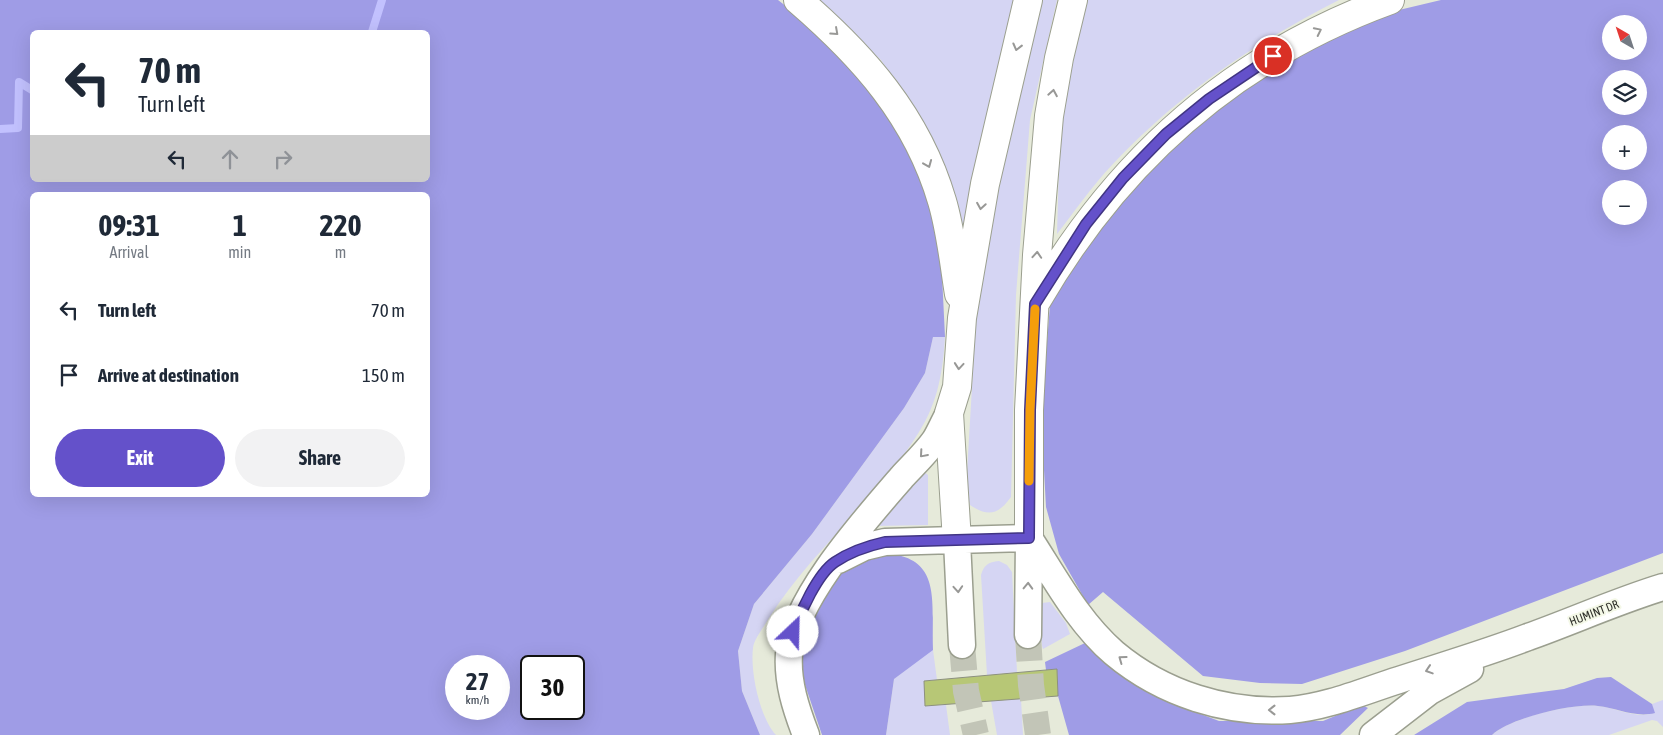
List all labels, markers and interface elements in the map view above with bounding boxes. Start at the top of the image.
north arrow [1602,15,1648,60]
map controls [1602,15,1647,225]
one-way arrow [830,26,839,35]
one-way arrow [1312,27,1321,37]
pin [1252,35,1294,77]
icon: arrive [1259,42,1287,70]
one-way arrow [1012,43,1022,51]
icon: left [55,50,120,115]
text: 70 m [138,50,201,90]
button: layers [1602,70,1647,115]
one-way arrow [1048,89,1058,98]
text: Turn left [138,91,205,117]
button: + [1602,125,1647,170]
icon: left [163,145,191,173]
icon: ahead [216,145,244,173]
icon: right [269,145,297,173]
one-way arrow [922,159,932,168]
button: − [1602,180,1647,225]
one-way arrow [976,202,987,210]
text: 09:31 [98,208,160,242]
text: 1 [233,208,247,242]
text: 220 [319,208,362,242]
text: Arrival [110,243,149,261]
text: min [228,243,251,261]
text: m [335,243,346,261]
one-way arrow [1032,251,1043,259]
icon: left [55,296,83,324]
text: Turn left [98,299,156,321]
text: 70 m [371,299,405,321]
icon: arrive [55,361,83,389]
one-way arrow [954,363,965,371]
text: Arrive at destination [98,364,239,386]
text: 150 m [362,364,405,386]
button: Exit [55,429,225,487]
button: Share [235,429,405,487]
one-way arrow [920,448,928,457]
one-way arrow [1023,582,1033,590]
one-way arrow [953,586,964,594]
street label: HUMINT DR [1567,597,1621,629]
position arrow [766,605,818,657]
speed limit sign: 30 [520,655,585,720]
one-way arrow [1118,656,1128,665]
one-way arrow [1425,664,1434,674]
text: 27 [466,667,489,695]
text: km/h [466,693,489,707]
one-way arrow [1268,705,1276,715]

